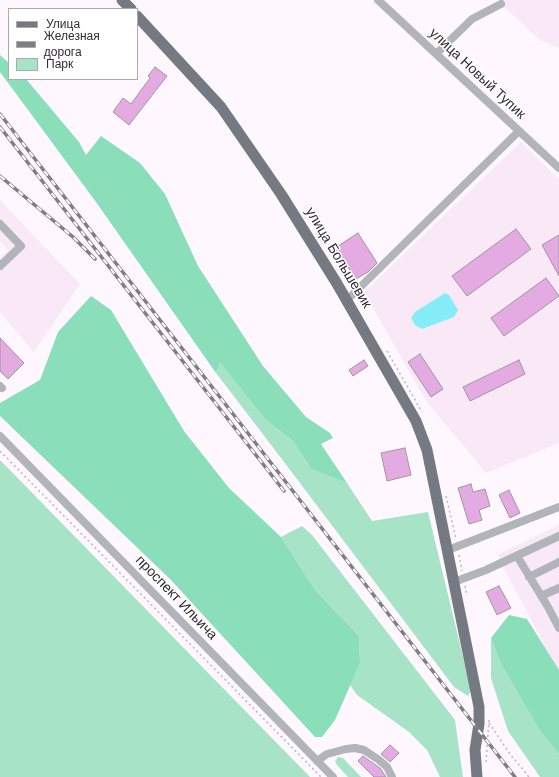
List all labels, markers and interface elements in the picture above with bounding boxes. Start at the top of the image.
legend [8,8,138,80]
text: Улица [46,16,80,32]
street label: улица Новый Тупик [425,25,529,123]
text: Железная дорога [44,28,100,60]
text: Парк [46,56,73,72]
street label: улица Большевик [301,204,375,312]
street label: проспект Ильича [132,552,220,644]

